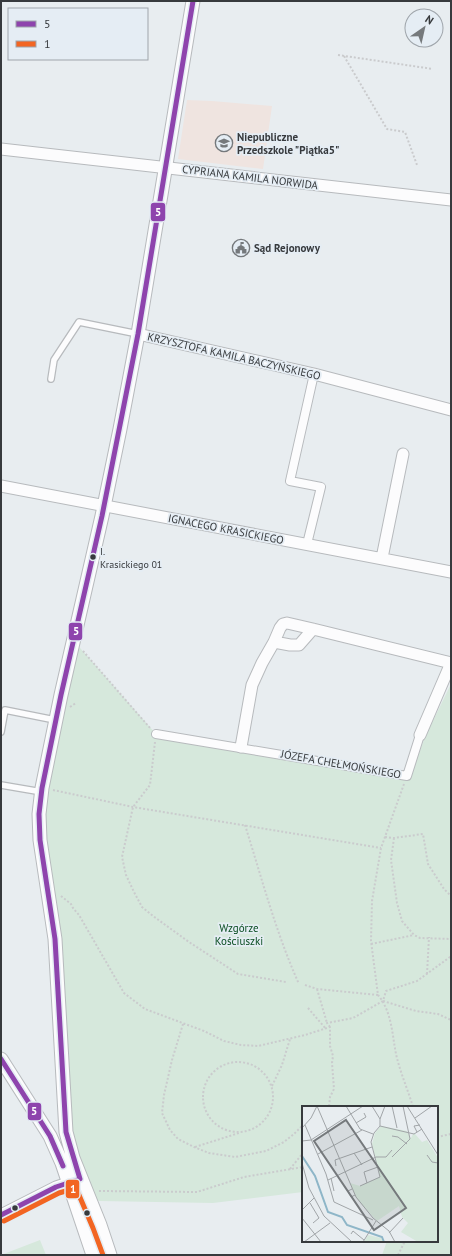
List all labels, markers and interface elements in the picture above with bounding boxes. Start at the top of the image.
legend [8,8,148,60]
north arrow [404,8,444,48]
text: N [423,12,437,28]
text: 5 [44,16,51,31]
text: 1 [44,36,51,51]
place label: Niepubliczne Przedszkole "Piątka5" [237,130,339,157]
school or university icon: Niepubliczne Przedszkole "Piątka5" [214,133,234,153]
street label: CYPRIANA KAMILA NORWIDA [181,162,319,192]
line badge: 5 [150,202,166,222]
text: 5 [155,205,161,219]
public building icon: Sąd Rejonowy [231,238,251,258]
place label: Sąd Rejonowy [254,241,321,255]
street label: KRZYSZTOFA KAMILA BACZYŃSKIEGO [146,329,322,383]
street label: IGNACEGO KRASICKIEGO [167,511,285,547]
place label: I. Krasickiego 01 [100,545,162,571]
marker: I. Krasickiego 01 [88,552,98,562]
line badge: 5 [68,622,83,641]
text: 5 [73,624,79,638]
street label: JÓZEFA CHEŁMOŃSKIEGO [279,746,402,781]
park label: Wzgórze Kościuszki [215,921,263,948]
line badge: 5 [27,1102,42,1121]
text: 5 [31,1104,37,1118]
inset map [302,1106,438,1242]
line badge: 1 [65,1179,80,1199]
text: 1 [70,1182,76,1196]
unlabelled marker [10,1203,20,1213]
unlabelled marker [82,1208,92,1218]

